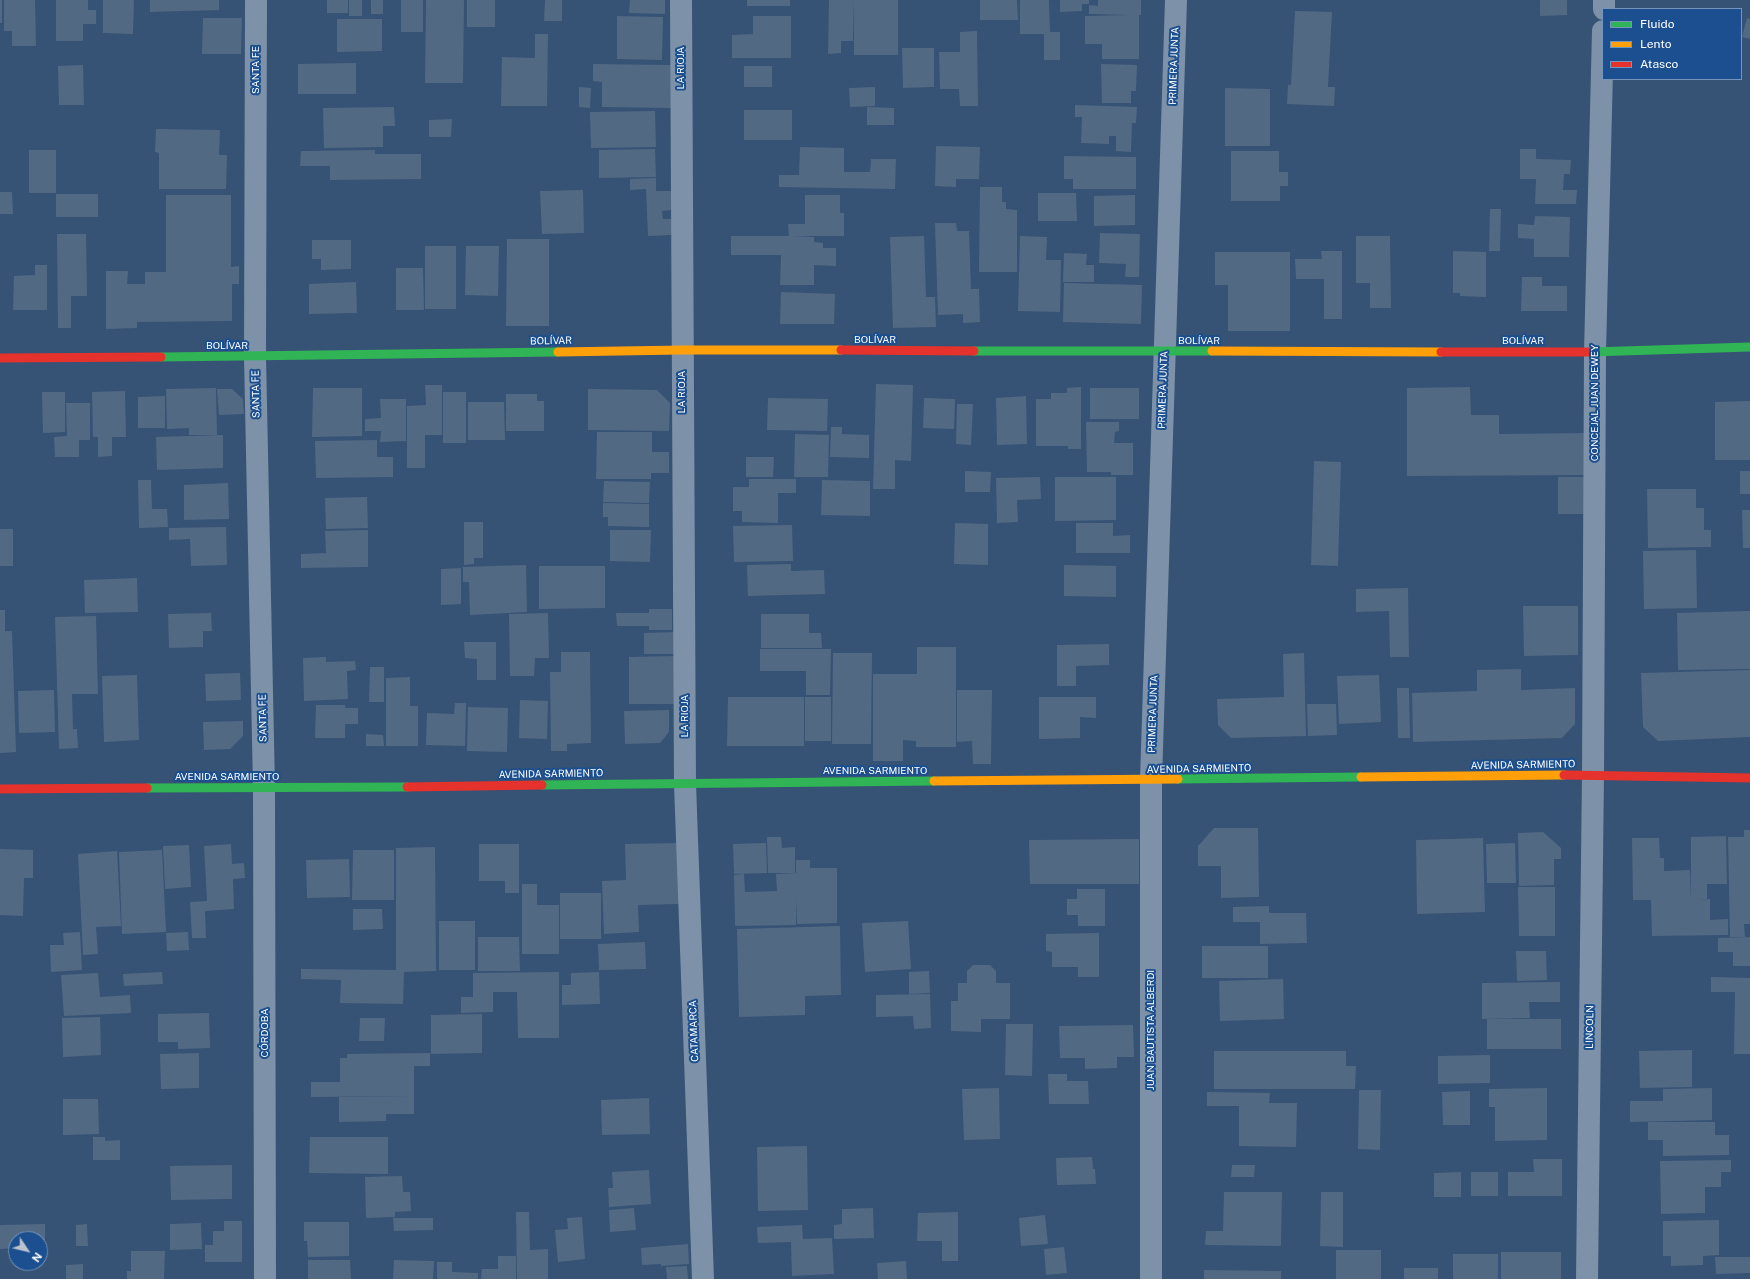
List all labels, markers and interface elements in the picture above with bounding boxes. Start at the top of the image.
legend [1602,8,1742,80]
text: Fluido [1640,17,1675,31]
street label: PRIMERA JUNTA [1167,27,1181,105]
text: Lento [1640,37,1671,51]
street label: SANTA FE [250,46,262,94]
street label: LA RIOJA [675,47,687,89]
text: Atasco [1640,57,1678,71]
street label: BOLÍVAR [854,334,896,346]
street label: BOLÍVAR [530,335,572,347]
street label: BOLÍVAR [1178,335,1220,347]
street label: BOLÍVAR [1502,335,1544,347]
street label: BOLÍVAR [206,340,248,352]
street label: CONCEJAL JUAN DEWEY [1589,345,1601,461]
street label: PRIMERA JUNTA [1156,351,1170,429]
street label: SANTA FE [250,370,262,418]
street label: LA RIOJA [676,371,688,413]
street label: PRIMERA JUNTA [1146,675,1160,753]
street label: SANTA FE [257,694,269,742]
street label: LA RIOJA [679,695,691,737]
street label: AVENIDA SARMIENTO [1471,758,1575,772]
street label: AVENIDA SARMIENTO [1147,762,1251,776]
street label: AVENIDA SARMIENTO [823,765,927,777]
street label: AVENIDA SARMIENTO [499,767,603,781]
street label: AVENIDA SARMIENTO [175,771,279,783]
street label: JUAN BAUTISTA ALBERDI [1145,970,1157,1090]
street label: CATAMARCA [687,1000,701,1062]
street label: LINCOLN [1584,1005,1596,1049]
street label: CÓRDOBA [259,1008,271,1058]
north arrow [8,1231,48,1271]
text: N [30,1250,44,1264]

